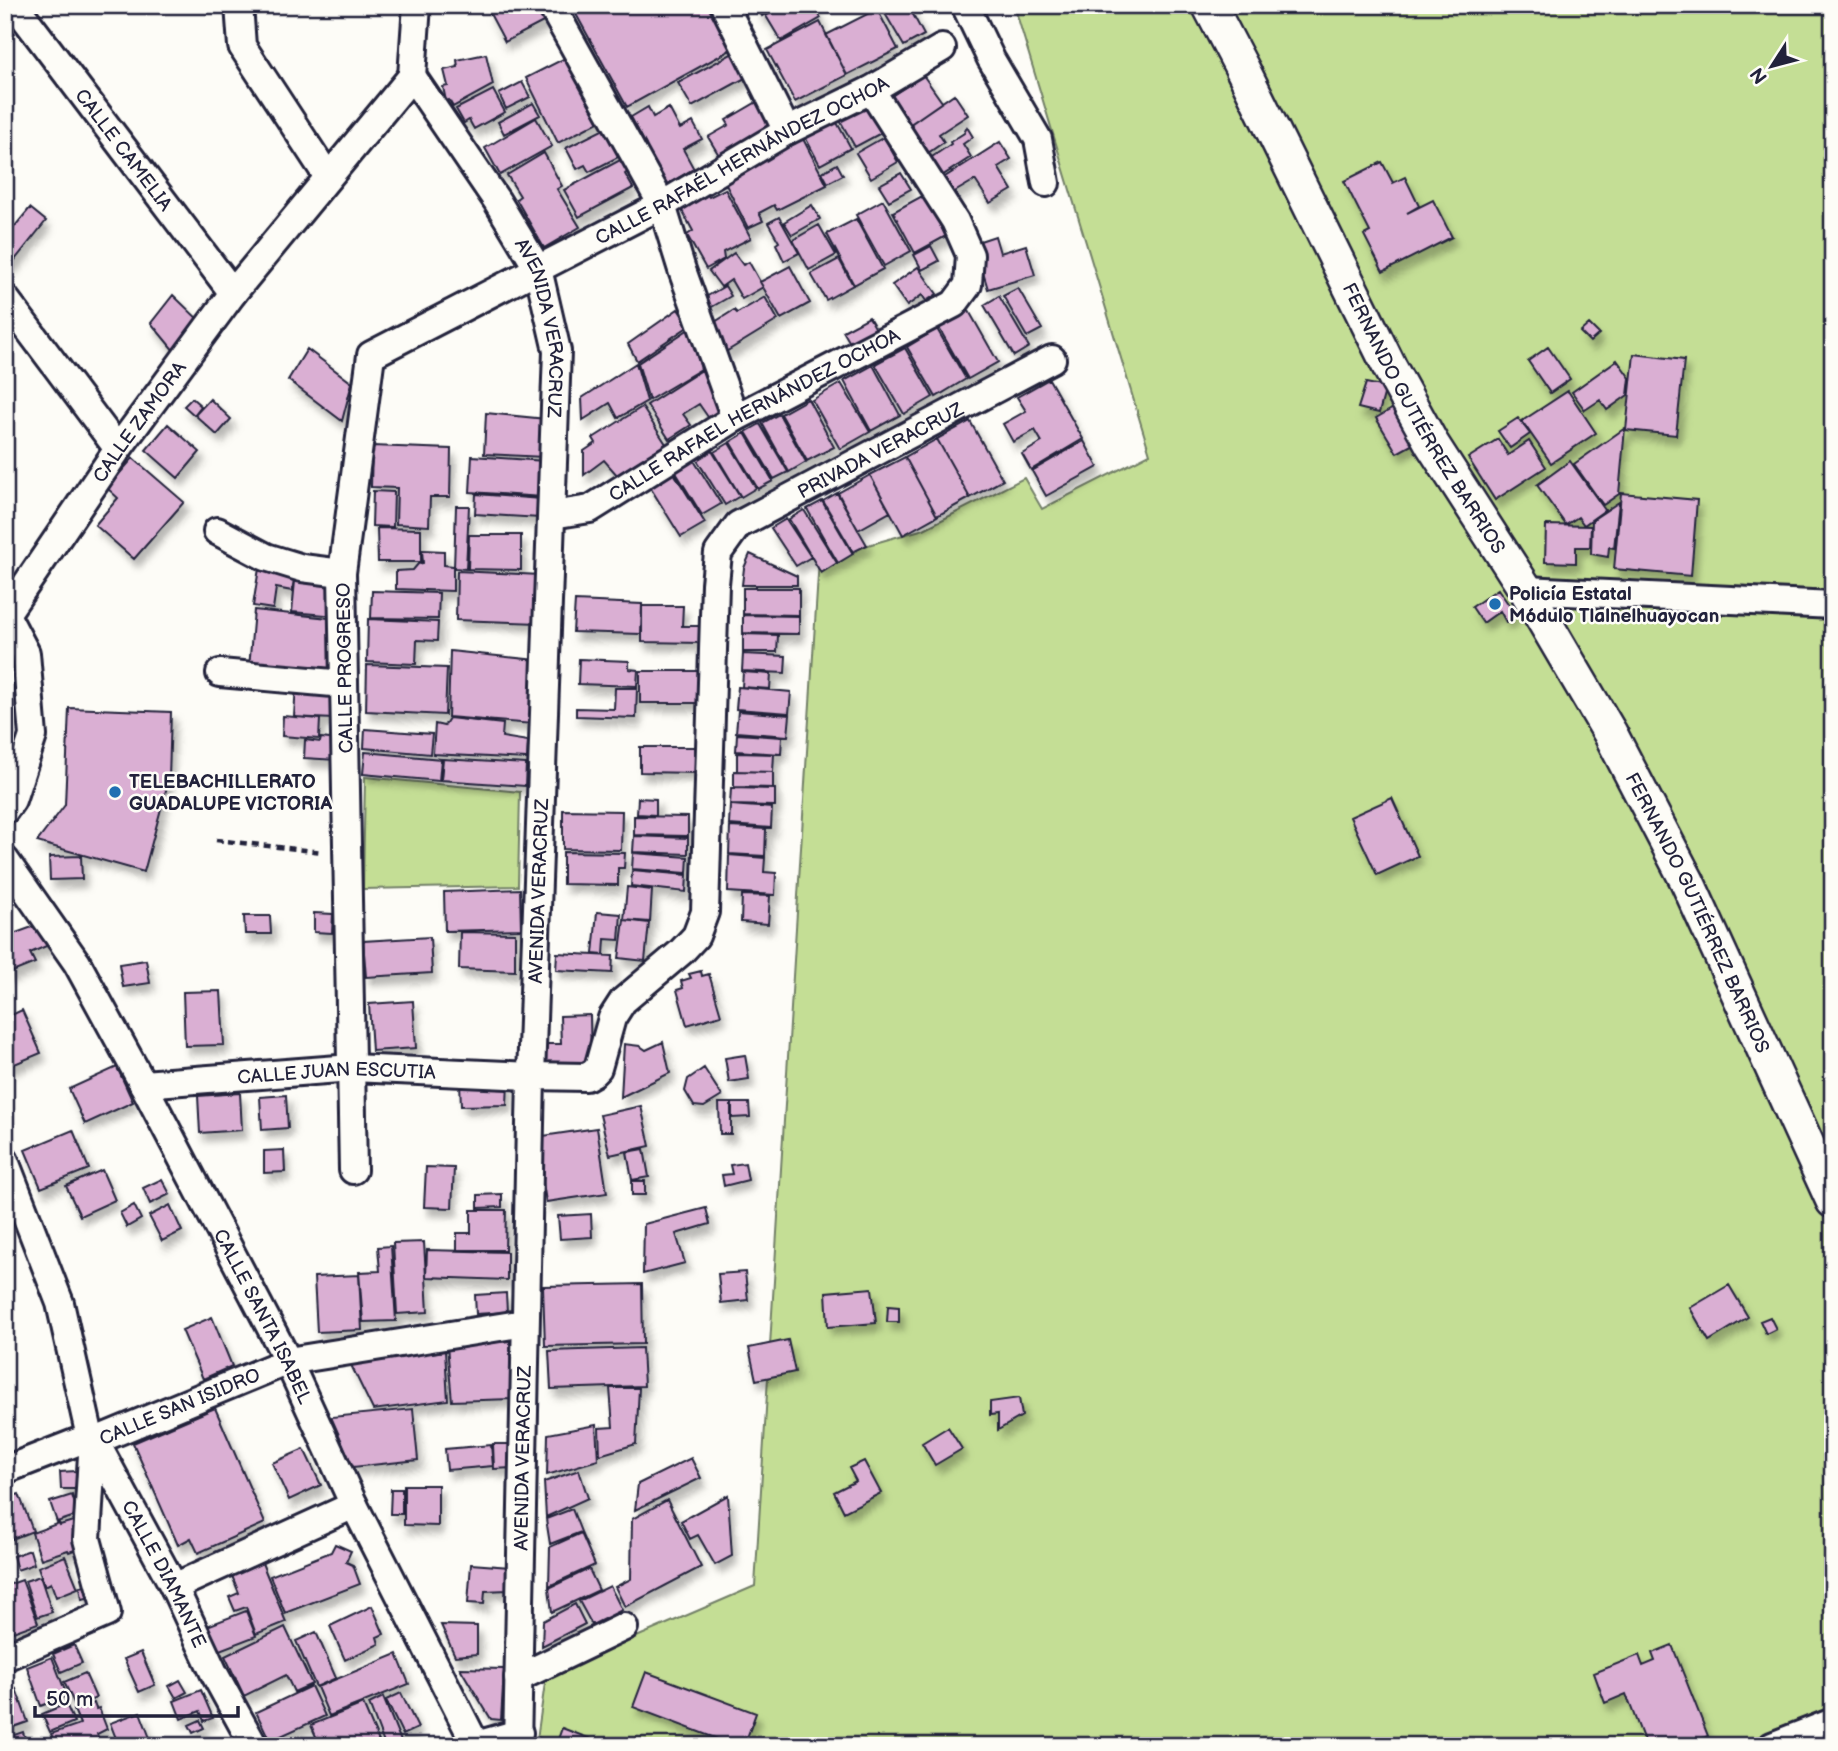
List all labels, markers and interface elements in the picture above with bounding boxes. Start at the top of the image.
north arrow [1736,32,1806,102]
text: N [1746,63,1773,88]
street label: CALLE RAFAÉL HERNÁNDEZ OCHOA [592,72,894,250]
street label: CALLE CAMELIA [69,85,177,216]
street label: AVENIDA VERACRUZ [509,234,567,419]
street label: FERNANDO GUTIÉRREZ BARRIOS [1337,279,1510,558]
street label: CALLE RAFAEL HERNÁNDEZ OCHOA [605,324,904,507]
street label: CALLE ZAMORA [89,357,192,487]
street label: PRIVADA VERACRUZ [794,398,968,504]
street label: CALLE PROGRESO [333,582,358,753]
place label: Policía Estatal Módulo Tlalnelhuayocan [1509,583,1719,628]
marker: Policía Estatal Módulo Tlalnelhuayocan [1487,596,1503,612]
street label: FERNANDO GUTIÉRREZ BARRIOS [1620,769,1774,1057]
place label: TELEBACHILLERATO GUADALUPE VICTORIA [129,771,332,816]
marker: TELEBACHILLERATO GUADALUPE VICTORIA [107,784,123,800]
street label: AVENIDA VERACRUZ [525,798,554,984]
street label: CALLE JUAN ESCUTIA [237,1058,437,1090]
street label: CALLE SANTA ISABEL [208,1225,316,1408]
street label: CALLE SAN ISIDRO [96,1364,264,1451]
street label: AVENIDA VERACRUZ [510,1365,537,1551]
street label: CALLE DIAMANTE [116,1497,211,1652]
scale bar [35,1674,238,1718]
text: 50 m [46,1687,93,1712]

